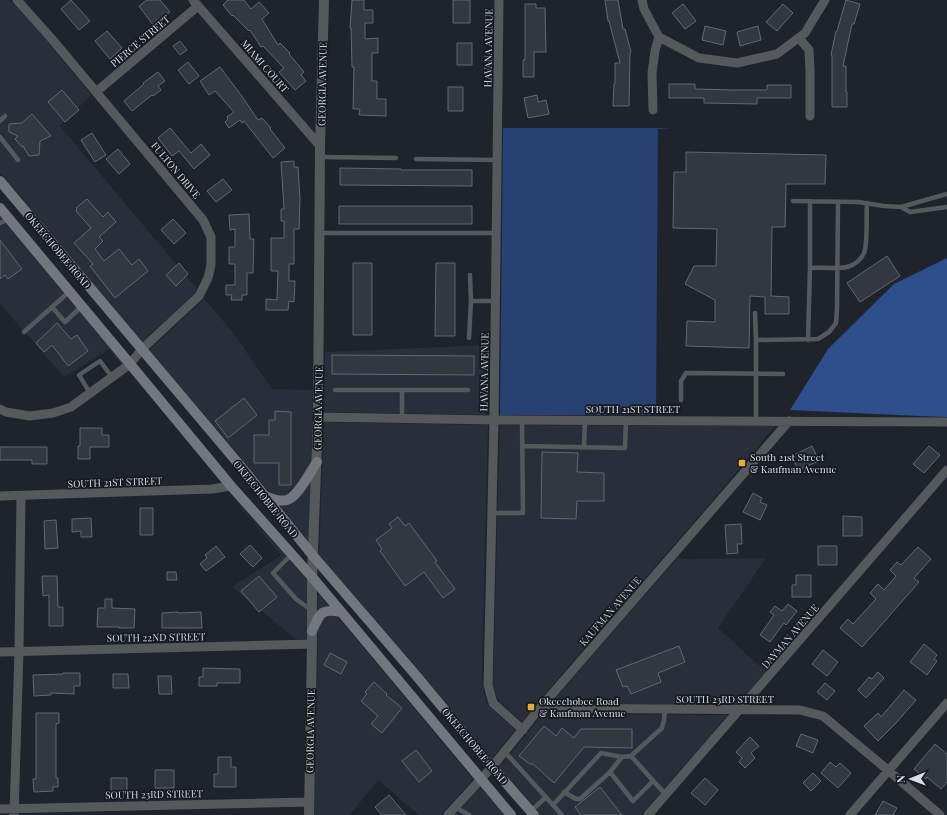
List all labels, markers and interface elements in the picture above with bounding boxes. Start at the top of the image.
street label: HAVANA AVENUE [480,9,496,87]
street label: PIERCE STREET [107,12,173,70]
street label: MIAMI COURT [238,36,292,96]
street label: GEORGIA AVENUE [314,42,330,126]
street label: FULTON DRIVE [148,139,204,201]
street label: OKEECHOBEE ROAD [22,209,94,291]
street label: HAVANA AVENUE [476,333,492,411]
street label: GEORGIA AVENUE [310,366,326,450]
street label: SOUTH 21ST STREET [586,402,680,416]
place label: South 21st Street & Kaufman Avenue [750,450,837,476]
street label: OKEECHOBEE ROAD [230,457,302,541]
marker: South 21st Street & Kaufman Avenue [737,458,747,468]
street label: SOUTH 21ST STREET [67,473,163,491]
street label: KAUFMAN AVENUE [576,573,644,649]
street label: DAYMAN AVENUE [758,601,822,671]
street label: SOUTH 22ND STREET [107,629,205,645]
street label: GEORGIA AVENUE [302,689,318,773]
street label: SOUTH 23RD STREET [676,692,774,706]
place label: Okeechobee Road & Kaufman Avenue [539,694,626,720]
marker: Okeechobee Road & Kaufman Avenue [526,702,536,712]
street label: OKEECHOBEE ROAD [439,705,511,787]
north arrow [891,759,931,799]
text: N [893,775,908,783]
street label: SOUTH 23RD STREET [105,786,203,802]

